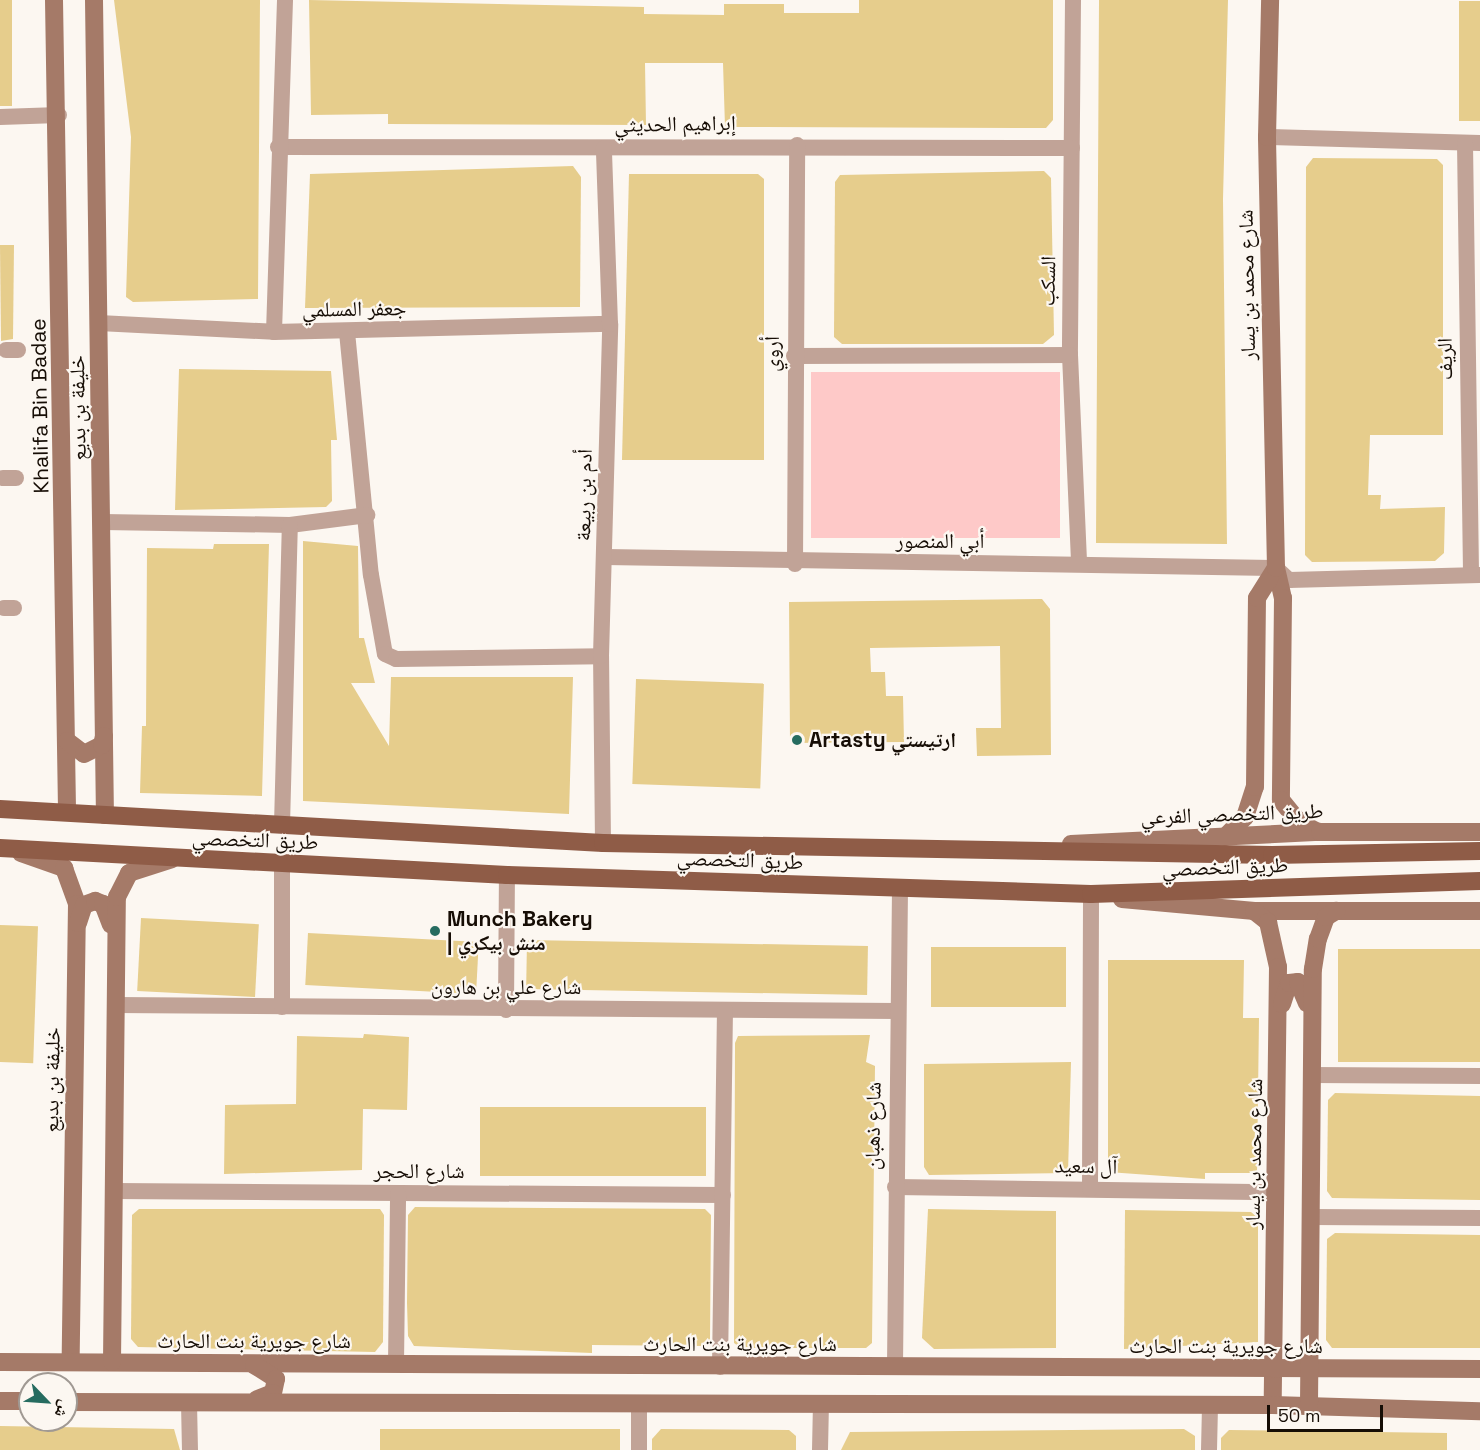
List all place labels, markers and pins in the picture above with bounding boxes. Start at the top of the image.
place label: Artasty ارتيستي [809,727,956,753]
marker: Artasty ارتيستي [790,733,804,747]
place label: Munch Bakery | منش بيكري [447,906,593,956]
marker: Munch Bakery | منش بيكري [428,924,442,938]

